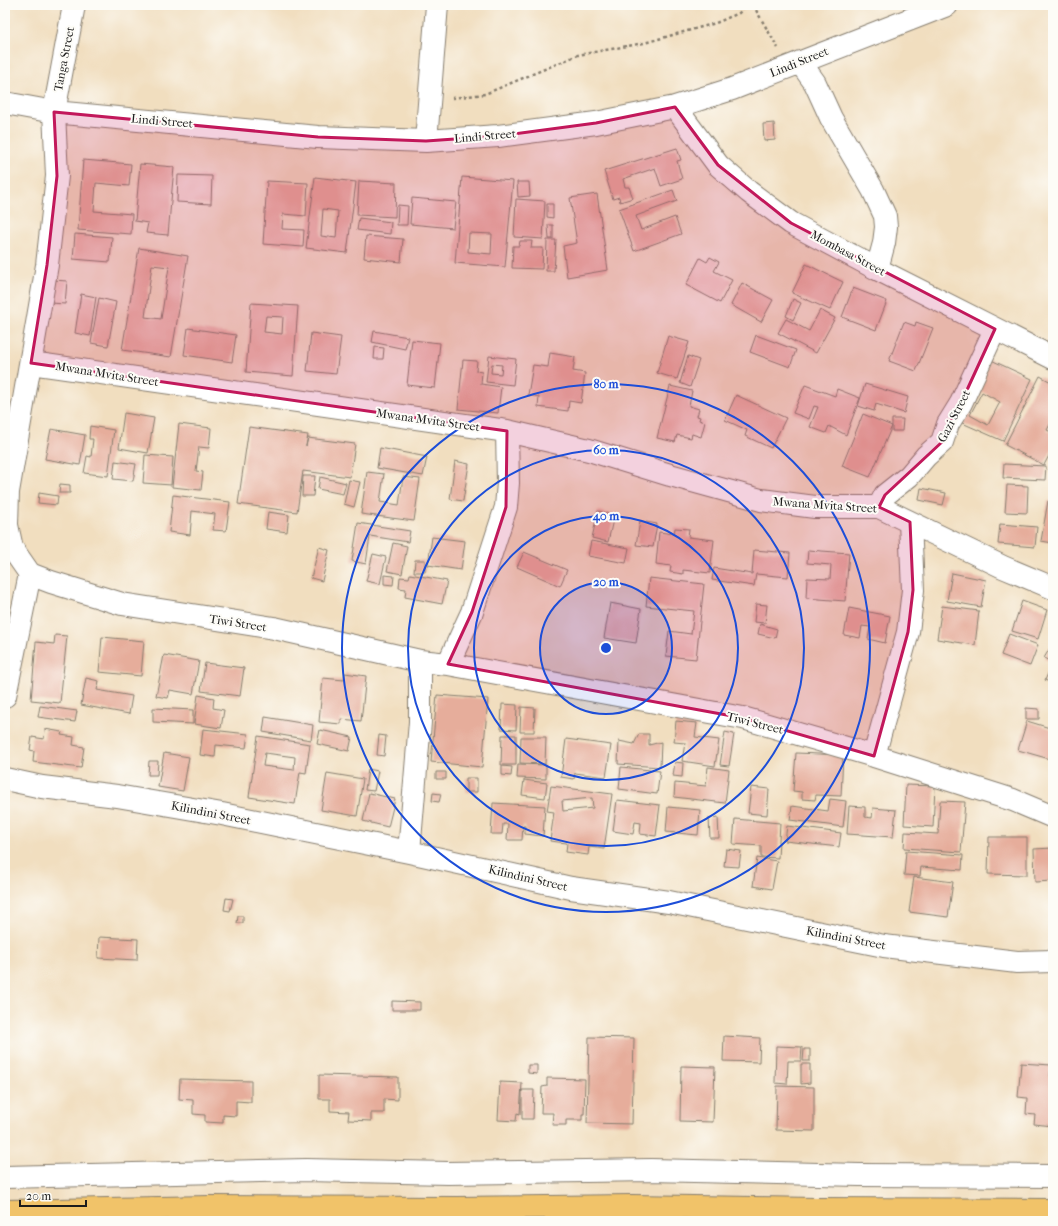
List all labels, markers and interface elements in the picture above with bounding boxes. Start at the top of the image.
street label: Tanga Street [51,25,77,93]
street label: Lindi Street [768,44,831,80]
street label: Lindi Street [131,111,194,131]
street label: Lindi Street [454,126,517,146]
street label: Mombasa Street [808,227,888,279]
street label: Mwana Mvita Street [54,359,160,389]
text: 80 m [593,377,620,391]
street label: Gazi Street [935,387,974,445]
street label: Mwana Mvita Street [375,406,481,434]
text: 60 m [593,443,620,457]
street label: Mwana Mvita Street [772,494,878,516]
text: 40 m [592,509,620,524]
text: 20 m [593,575,620,589]
street label: Tiwi Street [208,612,268,635]
centre of rings [599,641,613,655]
street label: Tiwi Street [725,709,786,737]
street label: Kilindini Street [170,798,253,828]
street label: Kilindini Street [487,862,570,894]
street label: Kilindini Street [805,923,888,953]
scale bar [20,1182,86,1208]
text: 20 m [26,1189,51,1203]

